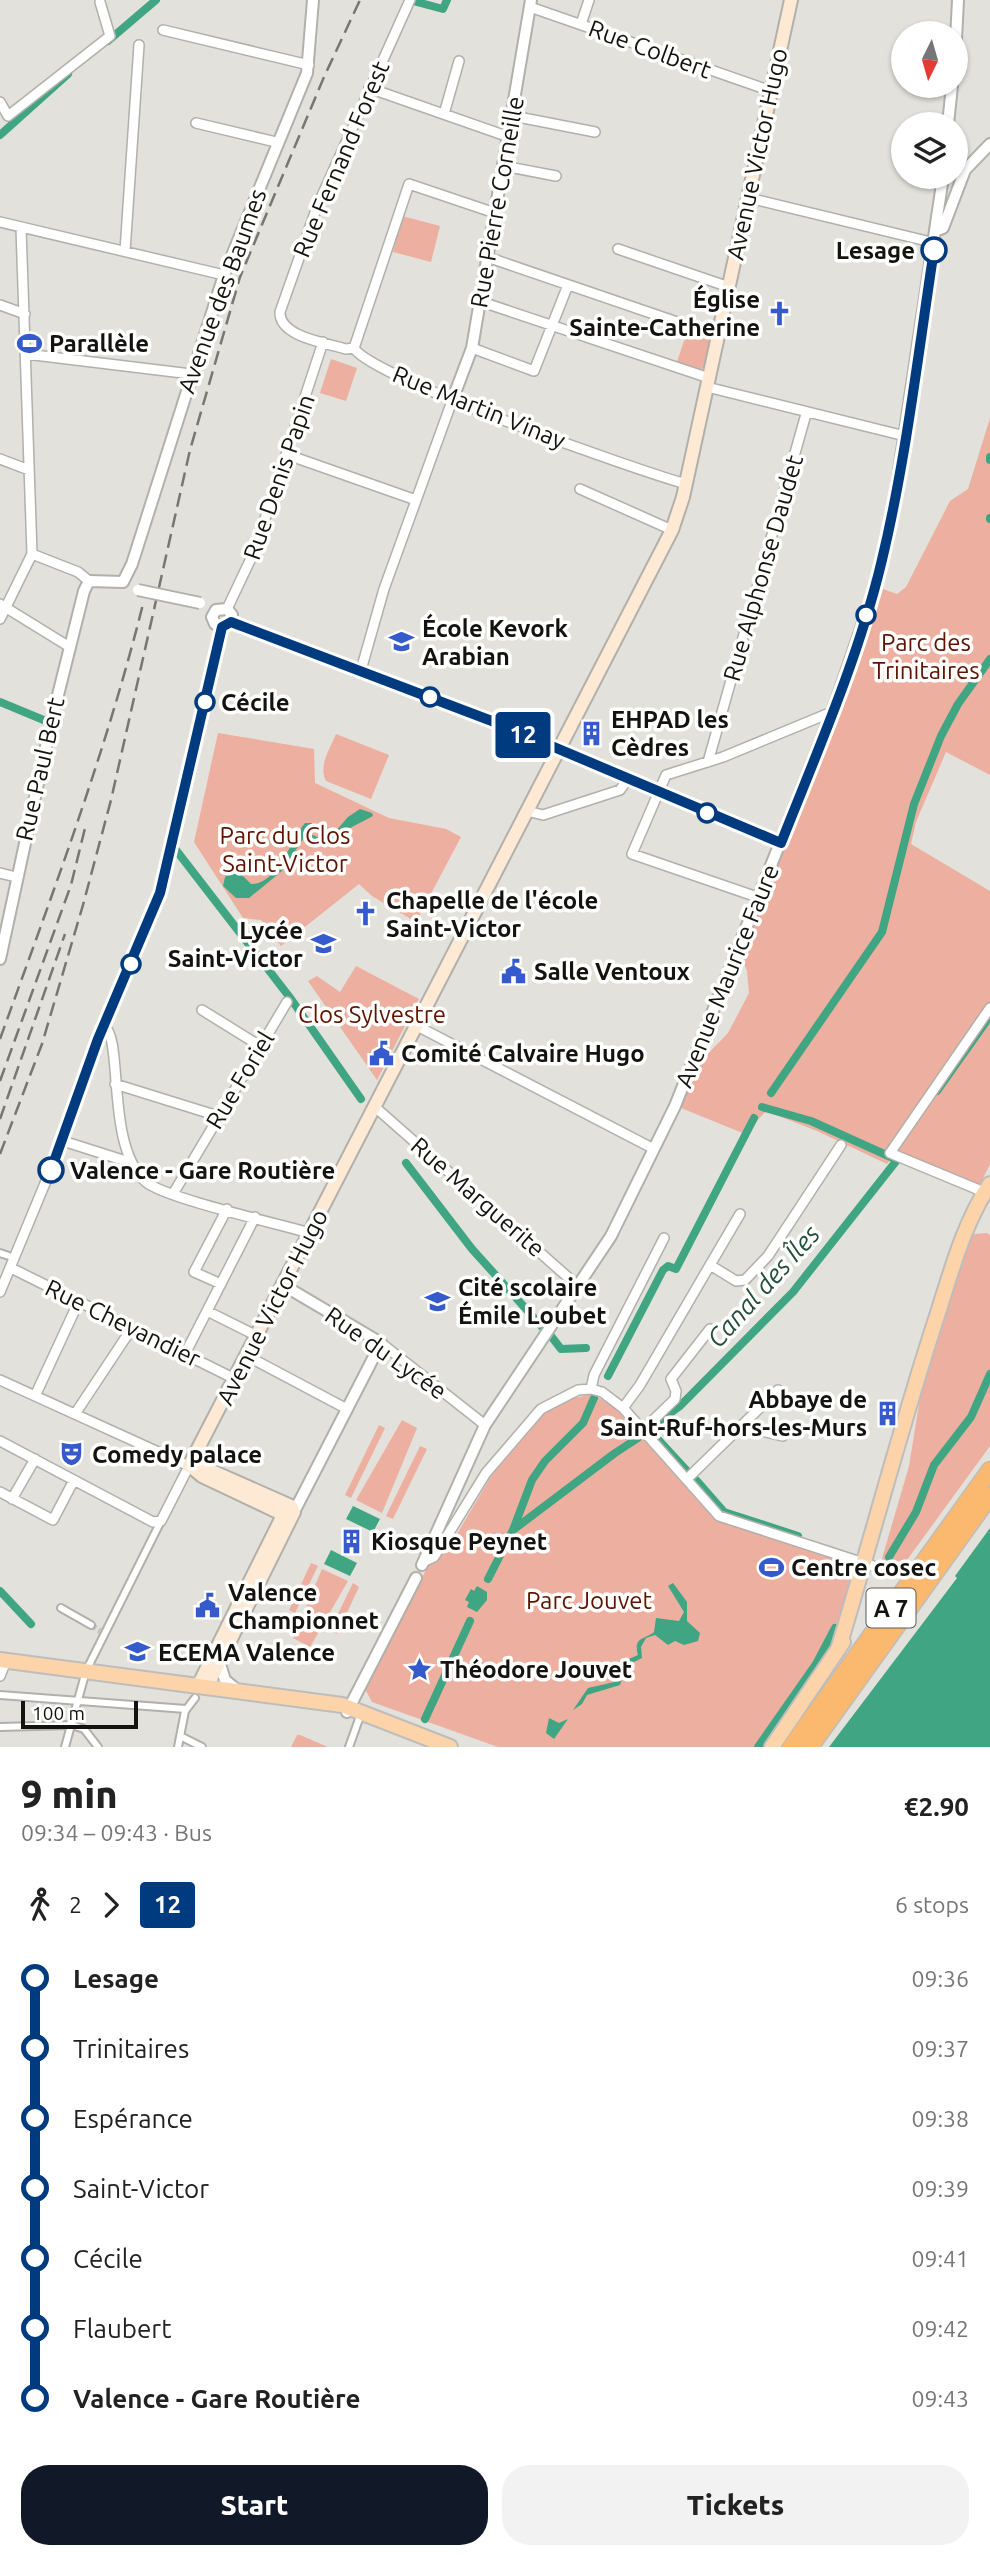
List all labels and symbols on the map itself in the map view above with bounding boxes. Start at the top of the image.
street label: Rue Colbert [585,14,715,84]
north arrow [891,21,968,98]
street label: Avenue Victor Hugo [721,46,793,262]
street label: Rue Fernand Forest [287,56,395,261]
street label: Rue Pierre Corneille [465,94,529,310]
street label: Avenue des Baumes [173,185,271,397]
place label: Lesage [836,237,915,264]
marker: Lesage [921,237,947,263]
place label: Église Sainte-Catherine [569,284,760,341]
church icon: Église Sainte-Catherine [766,299,794,327]
sports icon: Parallèle [15,329,43,357]
place label: Parallèle [49,330,149,357]
street label: Rue Martin Vinay [389,360,570,454]
street label: Rue Denis Papin [238,391,320,563]
street label: Rue Alphonse Daudet [718,451,808,684]
unlabelled marker [856,605,876,625]
place label: École Kevork Arabian [422,613,568,670]
school or university icon: École Kevork Arabian [388,628,416,656]
park label: Parc des Trinitaires [872,629,980,684]
unlabelled marker [420,687,440,707]
place label: Cécile [221,689,290,716]
marker: Cécile [195,692,215,712]
street label: Rue Paul Bert [10,694,70,843]
place label: EHPAD les Cèdres [611,706,729,761]
line badge: 12 [491,712,554,758]
building icon: EHPAD les Cèdres [577,719,605,747]
unlabelled marker [697,803,717,823]
park label: Parc du Clos Saint-Victor [220,822,350,877]
street label: Avenue Maurice Faure [670,861,784,1091]
place label: Chapelle de l'école Saint-Victor [386,887,598,942]
church icon: Chapelle de l'école Saint-Victor [352,900,380,928]
place label: Lycée Saint-Victor [168,917,303,972]
school or university icon: Lycée Saint-Victor [309,930,337,958]
unlabelled marker [121,954,141,974]
public building icon: Salle Ventoux [500,957,528,985]
place label: Salle Ventoux [534,958,690,985]
park label: Clos Sylvestre [298,1001,446,1028]
street label: Rue Foriel [200,1027,280,1133]
public building icon: Comité Calvaire Hugo [367,1039,395,1067]
place label: Comité Calvaire Hugo [401,1040,645,1067]
street label: Rue Marguerite [406,1132,550,1262]
marker: Valence - Gare Routière [38,1157,64,1183]
place label: Valence - Gare Routière [70,1157,335,1184]
street label: Avenue Victor Hugo [211,1205,333,1409]
water label: Canal des Îles [700,1218,825,1353]
street label: Rue Chevandier [41,1274,205,1372]
place label: Cité scolaire Émile Loubet [458,1274,607,1329]
school or university icon: Cité scolaire Émile Loubet [424,1287,452,1315]
street label: Rue du Lycée [320,1301,452,1405]
place label: Abbaye de Saint-Ruf-hors-les-Murs [600,1386,867,1441]
building icon: Abbaye de Saint-Ruf-hors-les-Murs [873,1399,901,1427]
theatre icon: Comedy palace [58,1440,86,1468]
place label: Comedy palace [92,1441,262,1468]
building icon: Kiosque Peynet [337,1527,365,1555]
place label: Kiosque Peynet [371,1528,547,1555]
sports icon: Centre cosec [757,1553,785,1581]
place label: Centre cosec [791,1554,936,1581]
place label: Valence Championnet [228,1579,379,1634]
park label: Parc Jouvet [526,1587,653,1614]
road number: A 7 [866,1588,916,1628]
public building icon: Valence Championnet [194,1592,222,1620]
school or university icon: ECEMA Valence [124,1638,152,1666]
place label: ECEMA Valence [158,1639,335,1666]
place icon: Théodore Jouvet [406,1655,434,1683]
place label: Théodore Jouvet [440,1656,632,1683]
scale bar [21,1698,138,1730]

